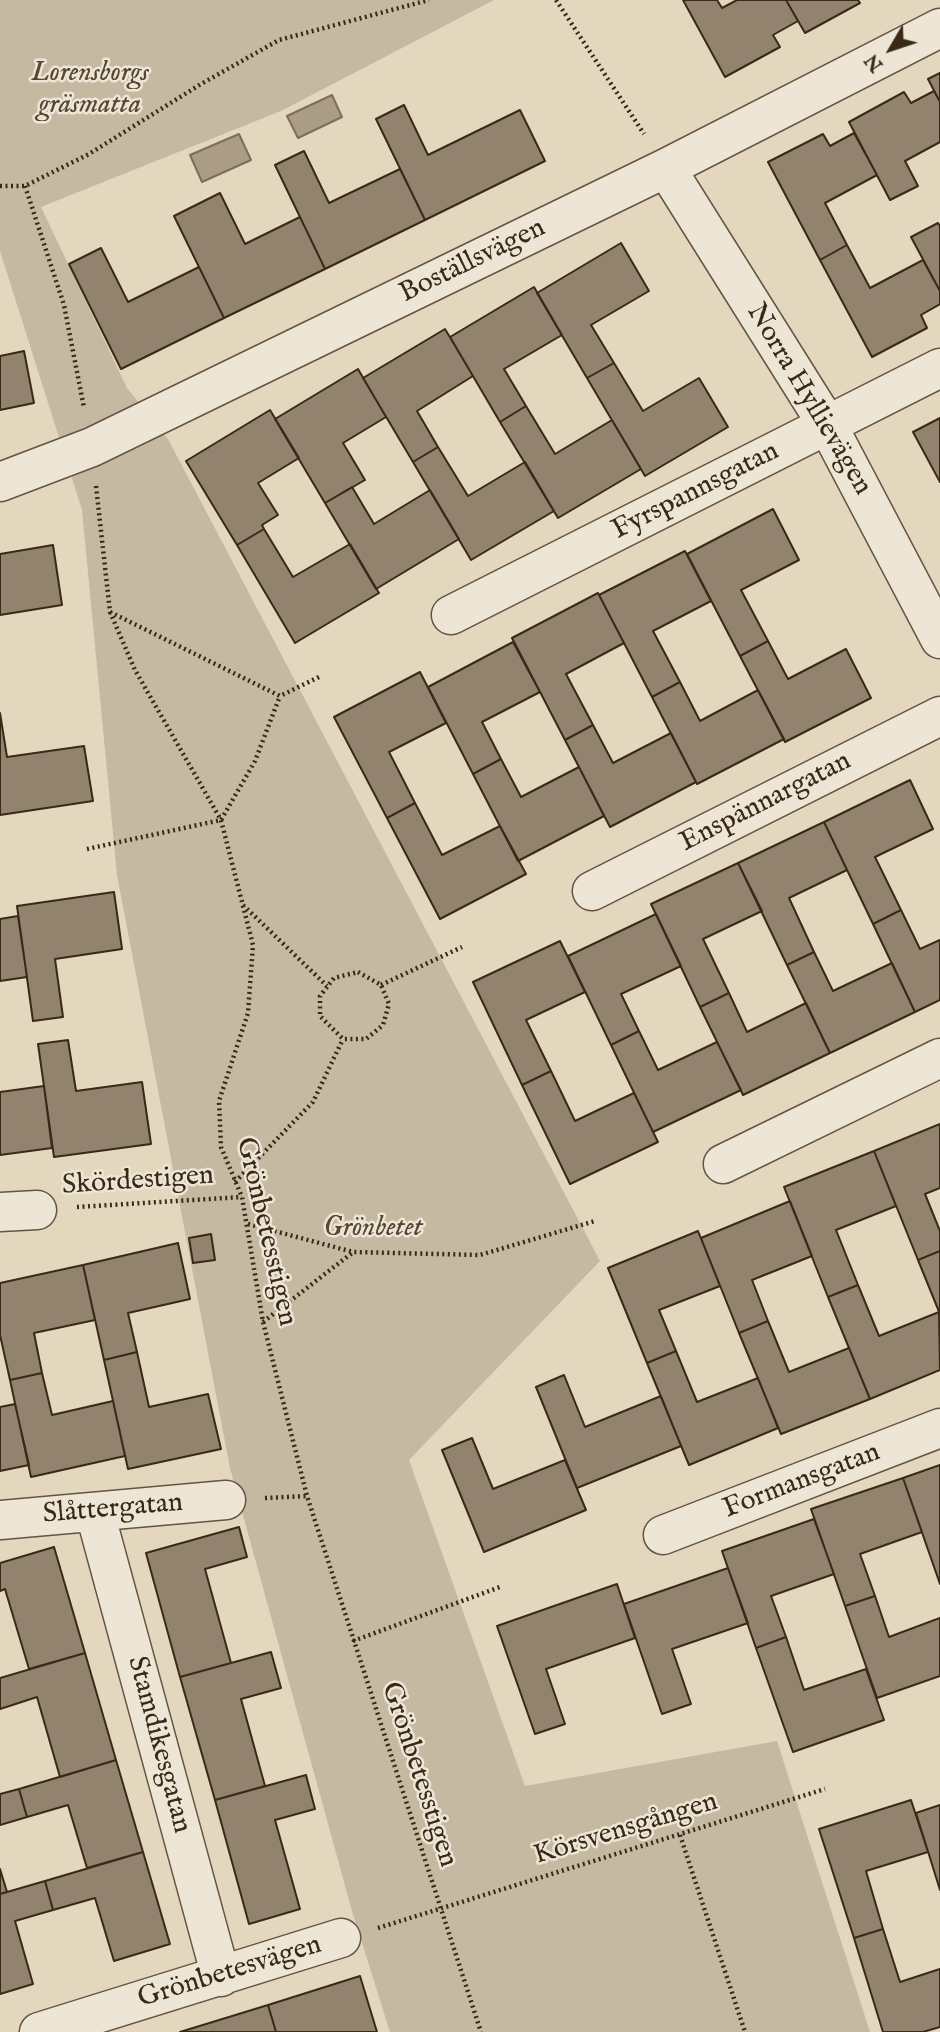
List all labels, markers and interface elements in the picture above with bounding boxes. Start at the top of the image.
north arrow [856,14,926,84]
text: N [860,48,889,76]
park label: Lorensborgs gräsmatta [31,57,149,123]
street label: Boställsvägen [395,212,551,312]
street label: Norra Hyllievägen [738,298,878,502]
street label: Fyrspannsgatan [607,436,785,548]
street label: Enspännargatan [675,745,857,861]
street label: Grönbetesstigen [227,1134,303,1330]
street label: Skördestigen [61,1160,215,1204]
park label: Grönbetet [323,1212,423,1246]
street label: Formansgatan [719,1437,885,1527]
street label: Slåttergatan [42,1487,184,1533]
street label: Stamdikesgatan [118,1653,198,1837]
street label: Grönbetesstigen [372,1678,464,1872]
street label: Körsvensgången [530,1786,722,1874]
street label: Grönbetesvägen [134,1929,326,2017]

